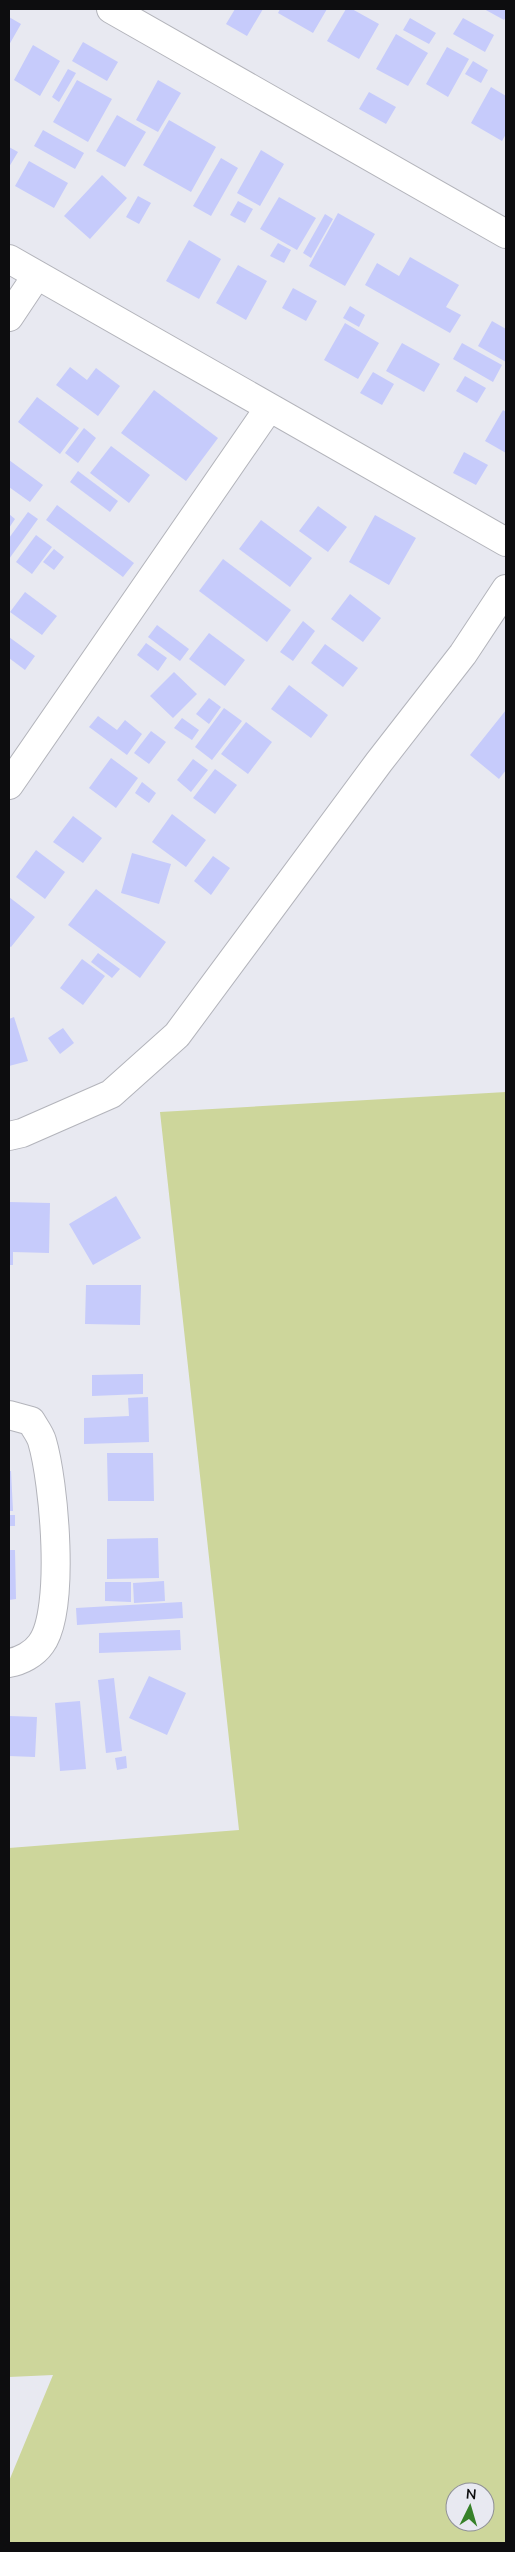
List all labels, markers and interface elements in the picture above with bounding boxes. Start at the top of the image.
north arrow [445,2482,495,2532]
text: N [465,2485,477,2503]

